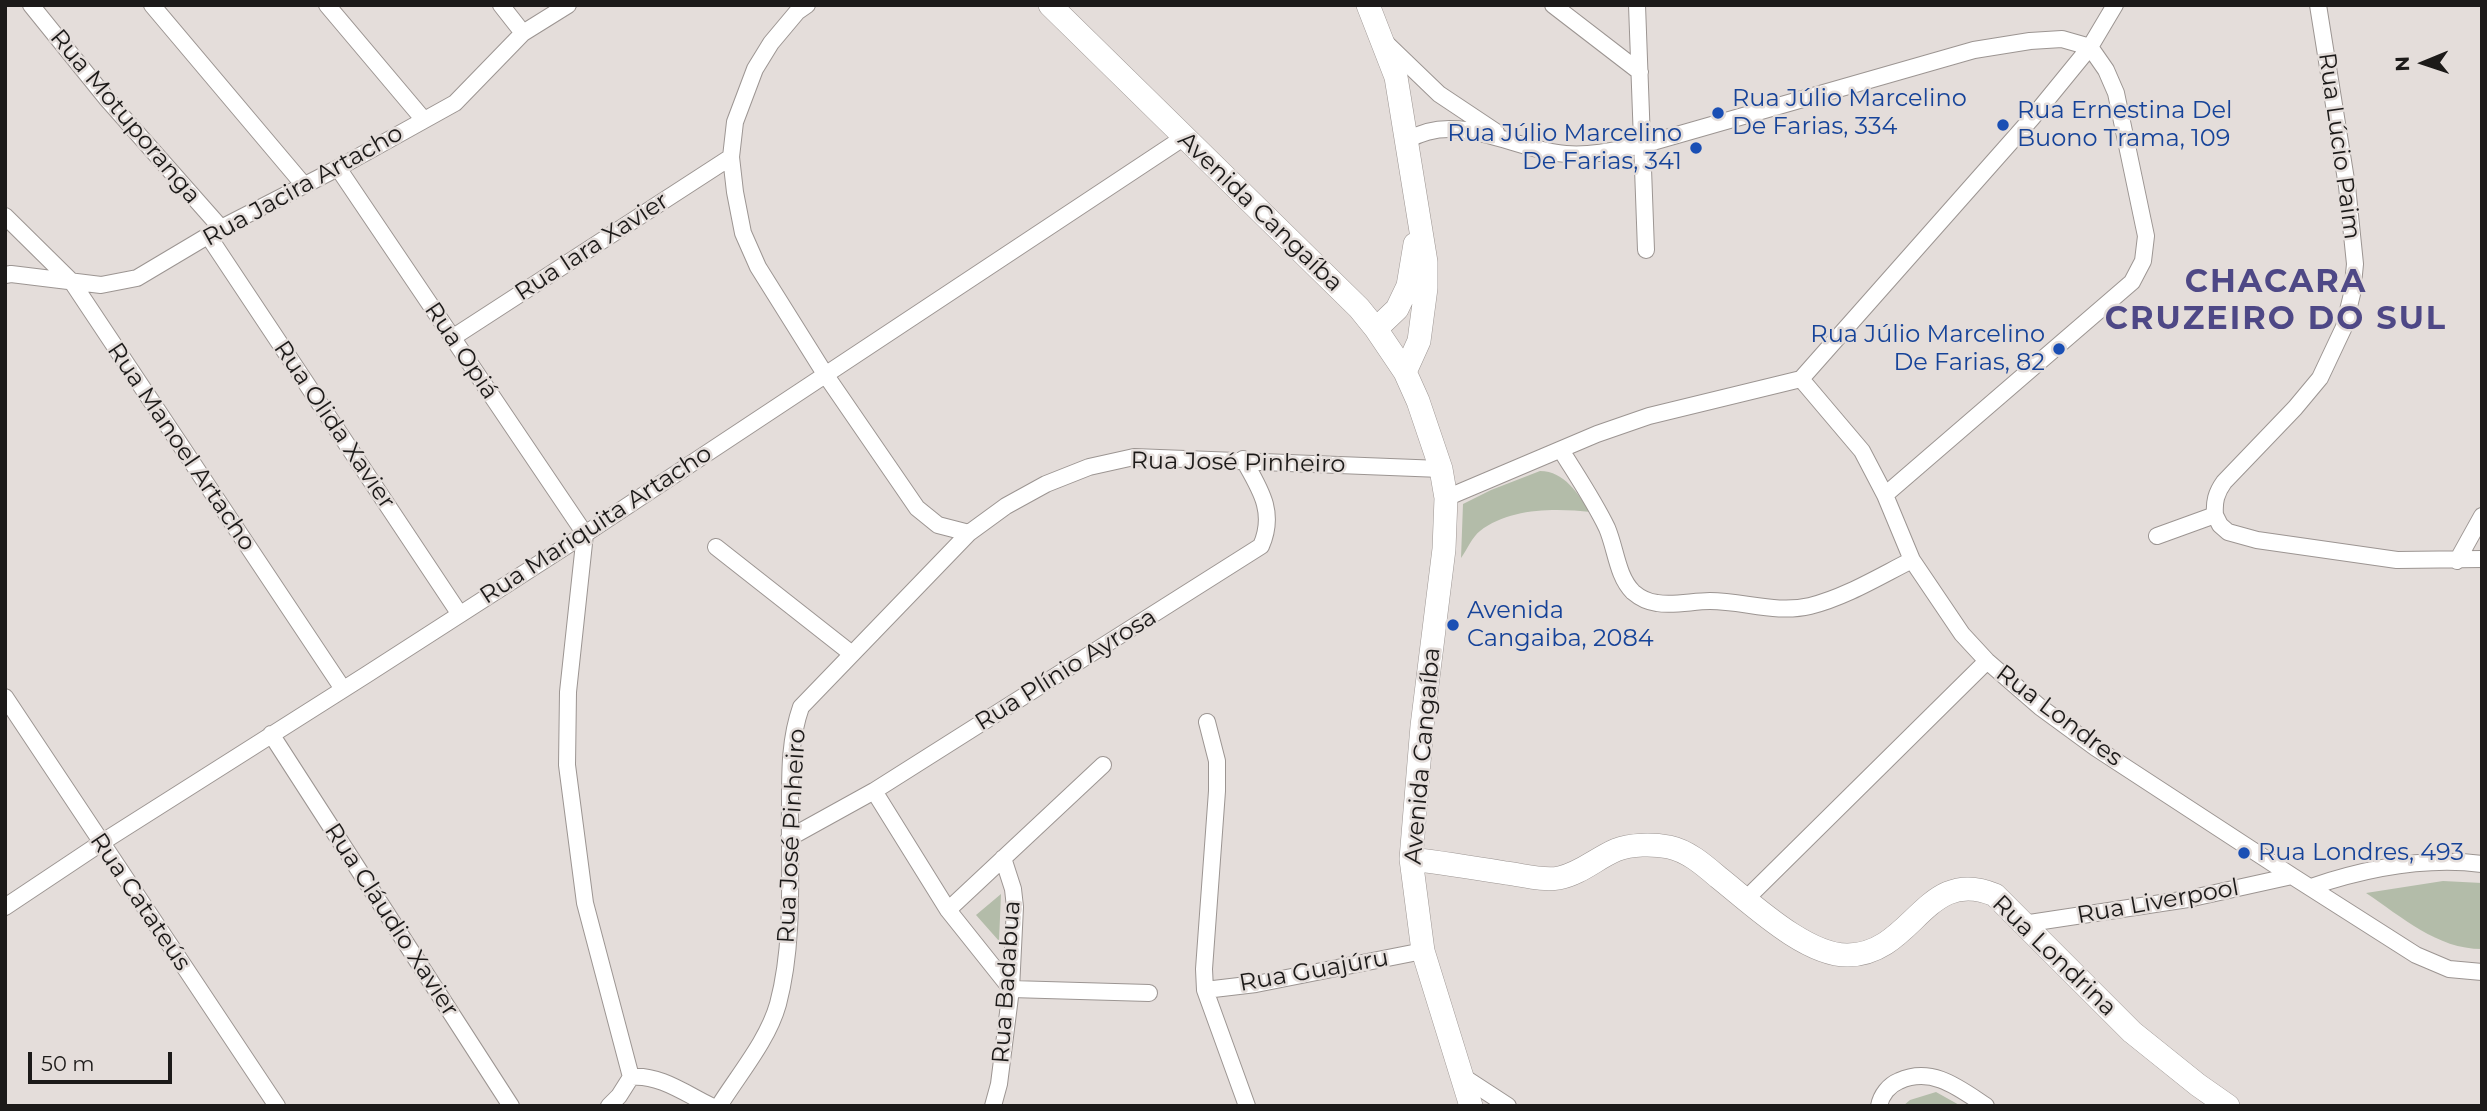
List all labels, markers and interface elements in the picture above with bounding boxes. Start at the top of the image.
street label: Rua Motuporanga [44,24,206,210]
north arrow [2389,28,2459,98]
street label: Rua Lúcio Paim [2312,51,2366,241]
text: N [2391,56,2414,72]
place label: Rua Júlio Marcelino De Farias, 334 [1732,85,1967,141]
place label: Rua Ernestina Del Buono Trama, 109 [2017,97,2233,153]
marker: Rua Júlio Marcelino De Farias, 334 [1710,105,1726,121]
marker: Rua Ernestina Del Buono Trama, 109 [1995,117,2011,133]
street label: Rua Jacira Artacho [198,119,408,253]
place label: Rua Júlio Marcelino De Farias, 341 [1447,120,1682,176]
street label: Avenida Cangaíba [1172,126,1348,298]
marker: Rua Júlio Marcelino De Farias, 341 [1688,140,1704,156]
street label: Rua Iara Xavier [510,187,674,307]
district label: CHACARA CRUZEIRO DO SUL [2107,264,2445,339]
street label: Rua Opiá [418,297,504,405]
place label: Rua Júlio Marcelino De Farias, 82 [1810,321,2045,377]
street label: Rua Olida Xavier [267,335,401,515]
street label: Rua Manoel Artacho [101,338,261,556]
marker: Rua Júlio Marcelino De Farias, 82 [2051,341,2067,357]
street label: Rua Mariquita Artacho [475,439,717,611]
street label: Rua José Pinheiro [1130,447,1346,479]
place label: Avenida Cangaiba, 2084 [1467,597,1654,653]
street label: Rua Plínio Ayrosa [970,603,1162,737]
marker: Avenida Cangaiba, 2084 [1445,617,1461,633]
street label: Avenida Cangaíba [1399,646,1447,866]
street label: Rua Londres [1990,659,2128,773]
street label: Rua José Pinheiro [772,728,812,944]
street label: Rua Cláudio Xavier [318,818,464,1022]
street label: Rua Catateús [83,828,197,976]
place label: Rua Londres, 493 [2258,839,2464,867]
marker: Rua Londres, 493 [2236,845,2252,861]
street label: Rua Liverpool [2075,874,2241,930]
street label: Rua Londrina [1986,889,2122,1023]
street label: Rua Badabua [987,900,1027,1064]
street label: Rua Guajúru [1237,944,1391,998]
scale bar [32,1038,175,1082]
text: 50 m [41,1051,95,1076]

